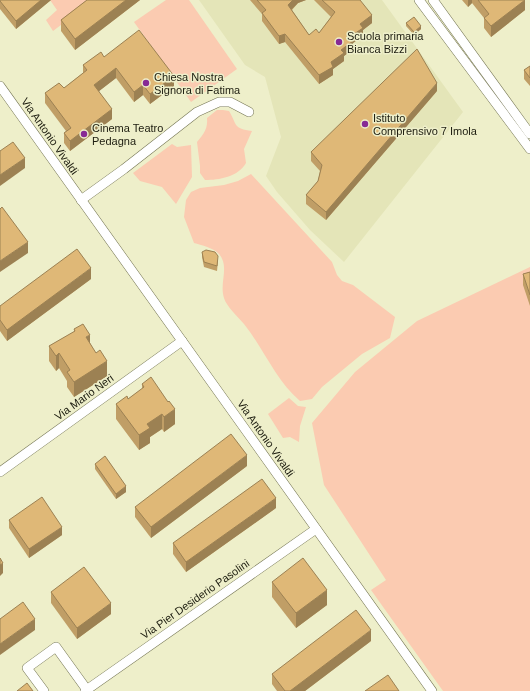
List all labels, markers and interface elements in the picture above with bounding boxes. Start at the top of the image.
place label: Scuola primaria Bianca Bizzi [347,30,424,55]
marker: Scuola primaria Bianca Bizzi [334,37,344,47]
place label: Chiesa Nostra Signora di Fatima [154,71,241,96]
marker: Chiesa Nostra Signora di Fatima [141,78,151,88]
street label: Via Antonio Vivaldi [19,95,81,177]
place label: Istituto Comprensivo 7 Imola [373,112,478,137]
marker: Istituto Comprensivo 7 Imola [360,119,370,129]
place label: Cinema Teatro Pedagna [92,122,163,147]
marker: Cinema Teatro Pedagna [79,129,89,139]
street label: Via Mario Neri [52,372,116,422]
street label: Via Antonio Vivaldi [235,397,297,479]
street label: Via Pier Desiderio Pasolini [139,557,251,641]

